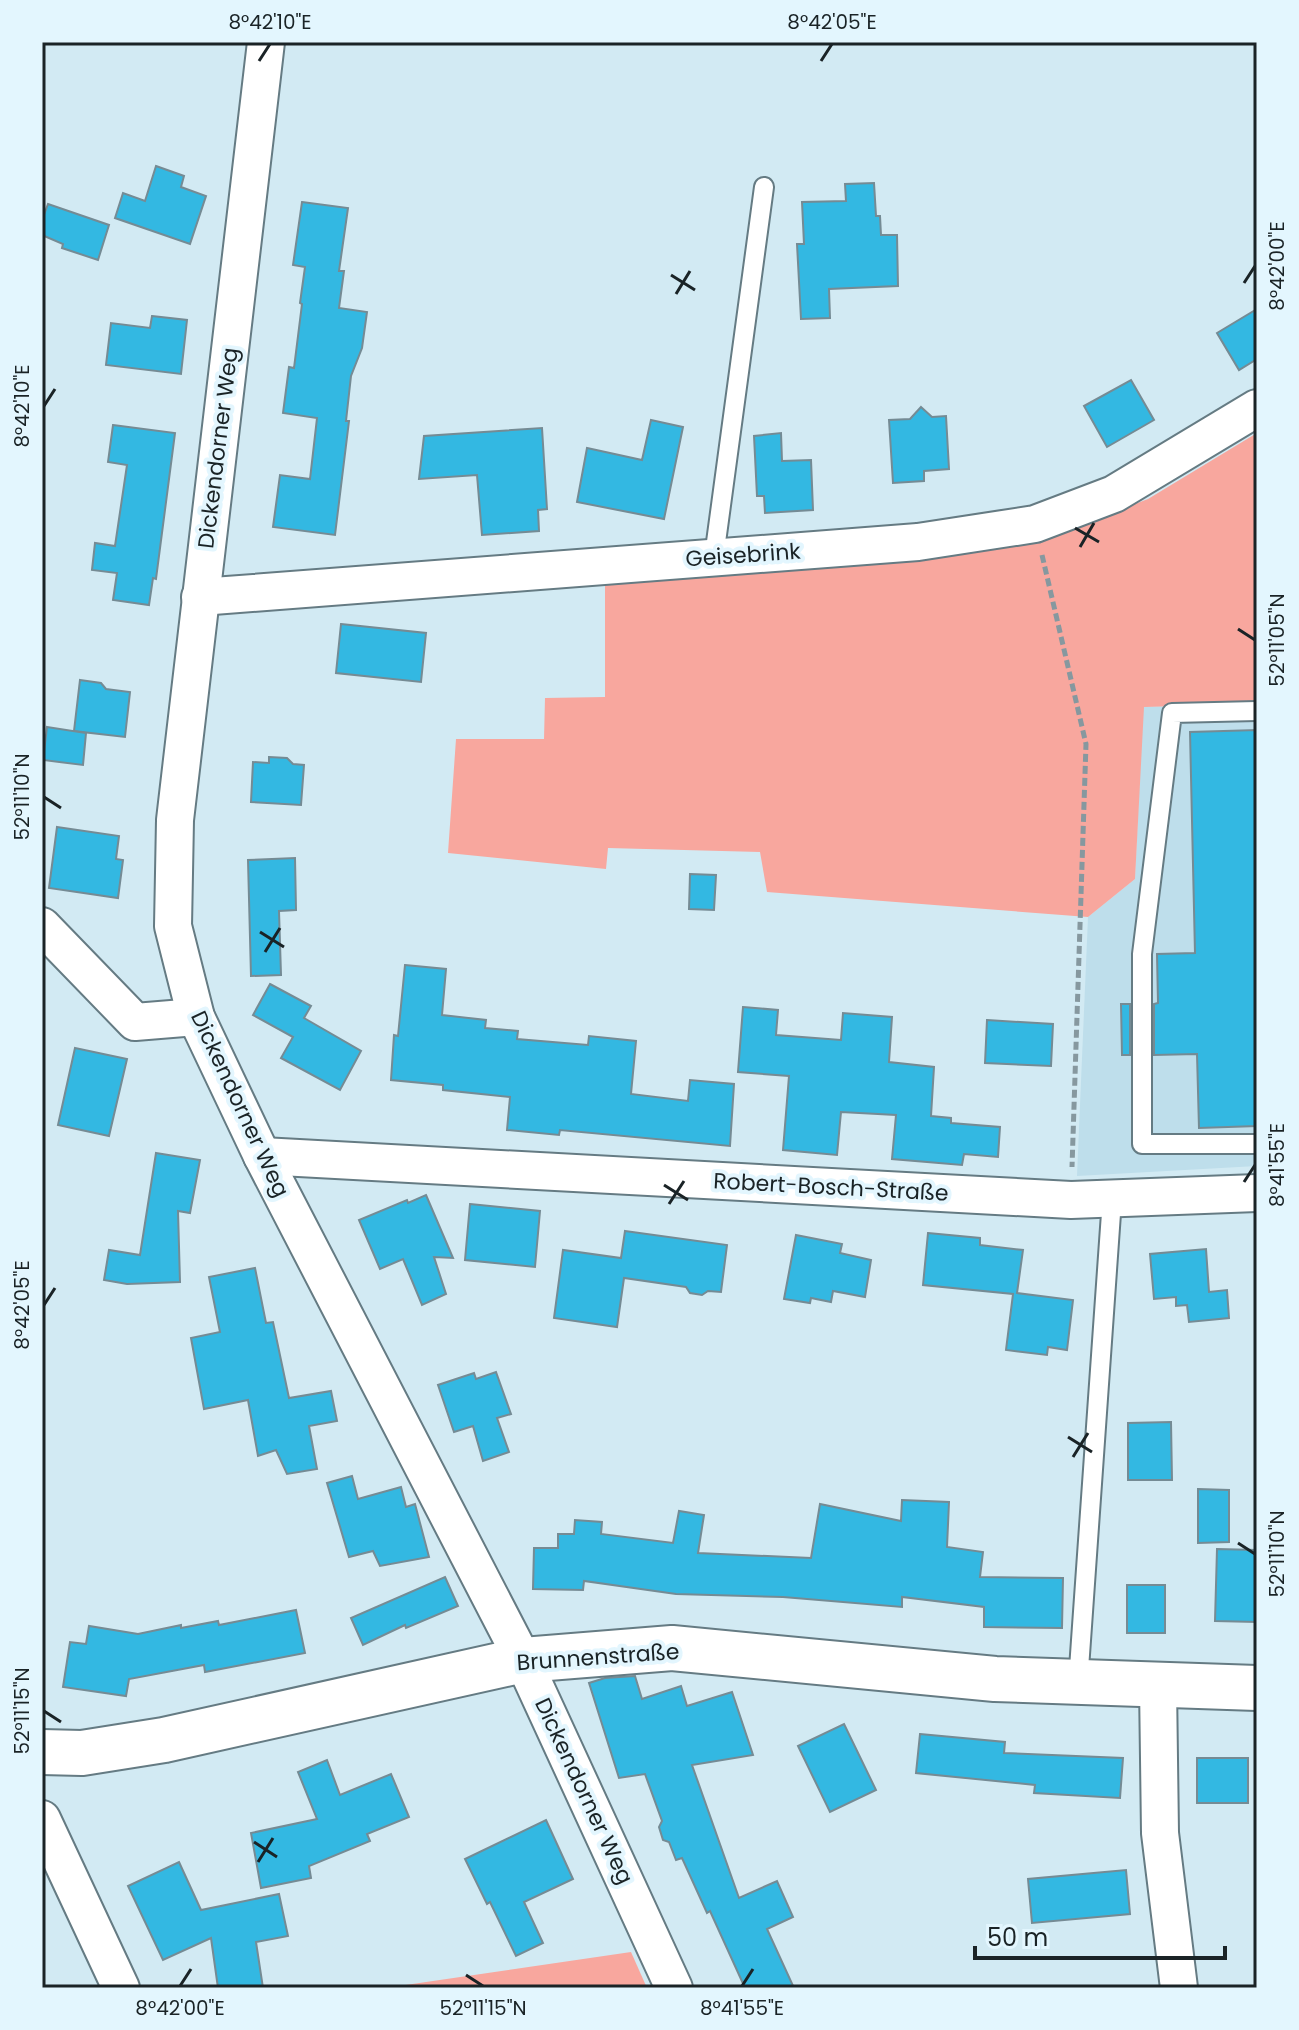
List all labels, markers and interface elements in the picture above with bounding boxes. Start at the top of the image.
text: 8°42'10"E [228,8,312,36]
text: 8°42'05"E [787,8,877,36]
text: 8°42'00"E [1263,221,1291,311]
street label: Dickendorner Weg [190,346,246,550]
text: 8°42'10"E [8,364,36,448]
street label: Geisebrink [684,535,802,574]
text: 52°11'05"N [1263,593,1291,687]
text: 52°11'10"N [8,753,36,841]
street label: Dickendorner Weg [183,1006,297,1202]
text: 8°41'55"E [1263,1123,1291,1207]
street label: Robert-Bosch-Straße [713,1165,949,1209]
text: 8°42'05"E [8,1260,36,1350]
text: 52°11'10"N [1263,1510,1291,1598]
street label: Brunnenstraße [516,1636,680,1678]
text: 52°11'15"N [8,1667,36,1755]
street label: Dickendorner Weg [527,1693,641,1889]
scale bar [975,1910,1225,1960]
text: 50 m [987,1921,1048,1954]
text: 8°42'00"E [135,1994,225,2022]
text: 52°11'15"N [439,1994,527,2022]
text: 8°41'55"E [700,1994,784,2022]

